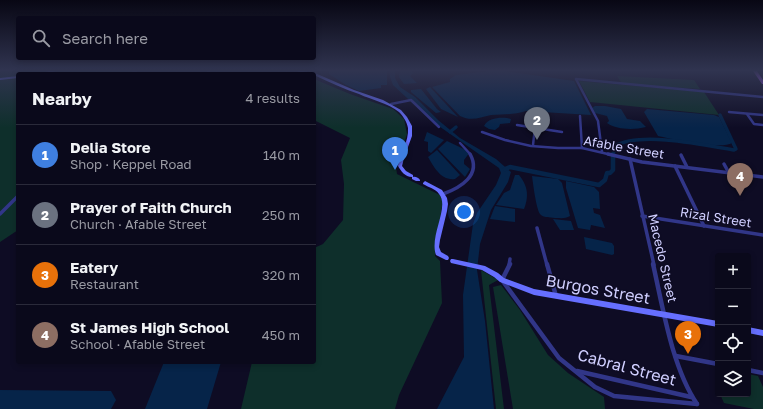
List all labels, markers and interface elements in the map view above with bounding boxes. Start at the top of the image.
search box [16,16,316,60]
icon: search [30,27,52,49]
text: Search here [62,29,148,47]
text: Nearby [32,88,92,109]
text: 4 results [246,90,300,106]
pin: 2 [524,107,550,140]
street label: Afable Street [582,132,666,162]
pin: 1 [382,137,408,170]
text: Delia Store [70,138,151,156]
text: 1 [42,147,48,163]
text: 140 m [263,147,300,163]
text: Shop · Keppel Road [70,156,192,172]
pin: 4 [727,163,753,196]
text: Prayer of Faith Church [70,198,232,216]
your location [454,202,474,222]
street label: Rizal Street [679,203,753,231]
text: 2 [41,207,49,223]
text: 250 m [262,207,300,223]
street label: Macedo Street [645,212,681,304]
text: Church · Afable Street [70,216,207,232]
map controls [715,253,751,397]
button: + [715,253,751,289]
text: Eatery [70,258,118,276]
text: 3 [41,267,49,283]
text: 320 m [262,267,300,283]
street label: Burgos Street [544,270,652,308]
text: Restaurant [70,276,139,292]
button: − [715,289,751,325]
text: St James High School [70,318,229,336]
pin: 3 [675,321,701,354]
button: locate [715,325,751,361]
text: 4 [41,327,49,343]
text: 450 m [262,327,300,343]
text: School · Afable Street [70,336,205,352]
street label: Cabral Street [575,344,679,390]
button: layers [715,361,751,397]

